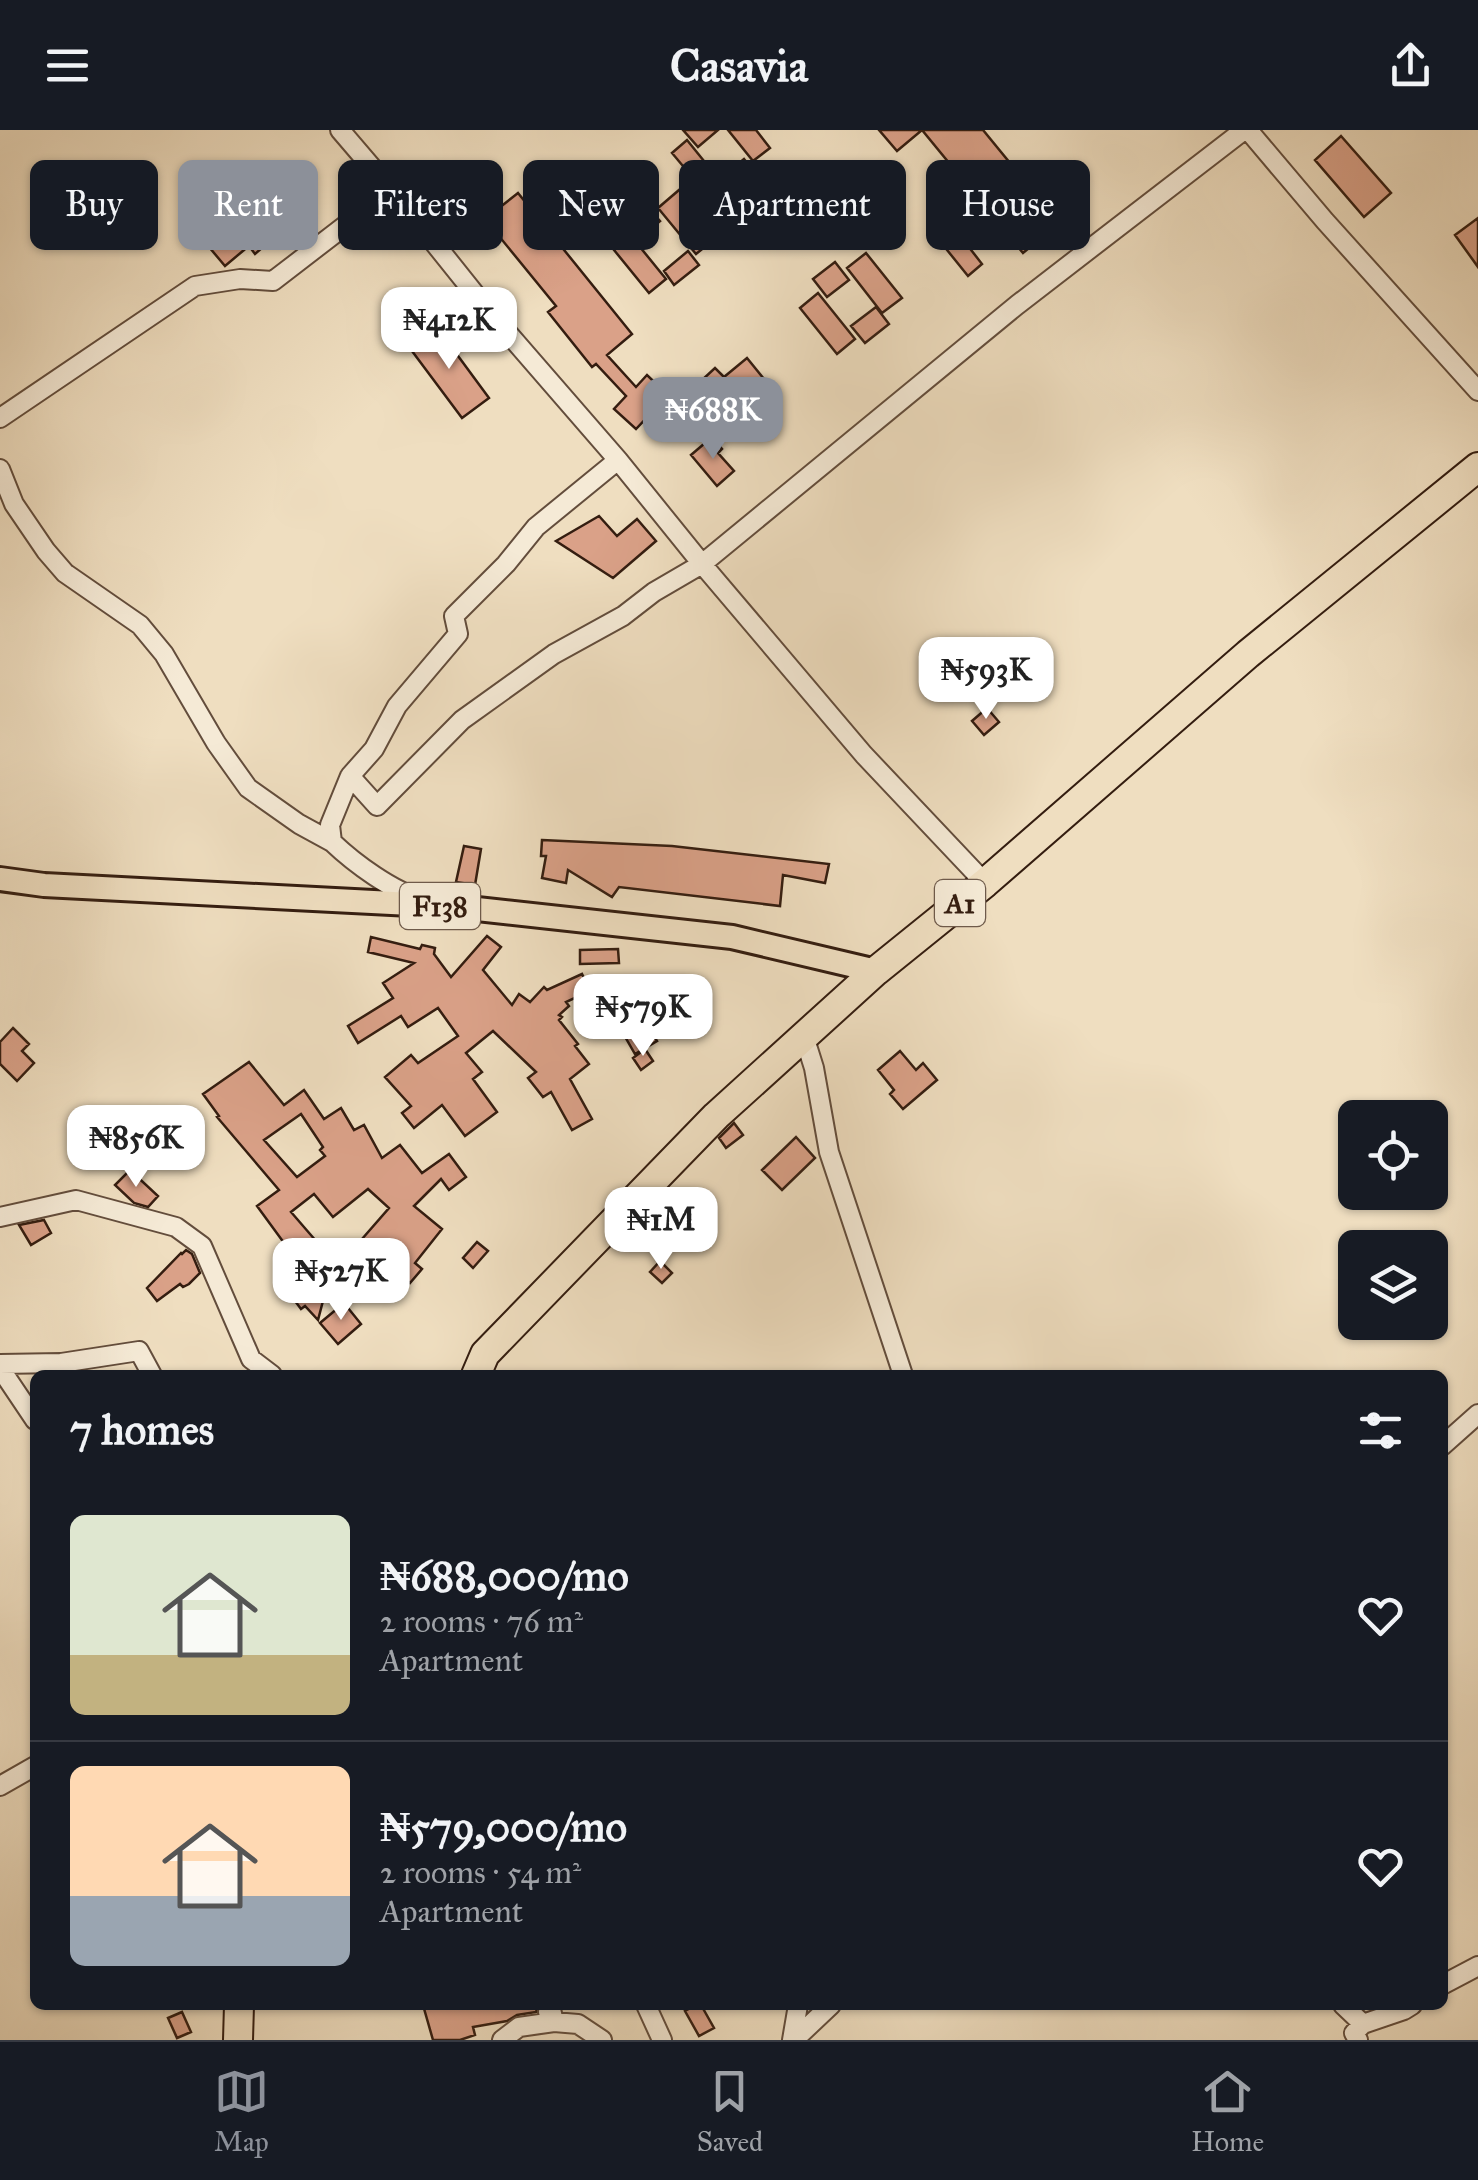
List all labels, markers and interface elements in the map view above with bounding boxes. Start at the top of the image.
icon: menu [40,38,95,93]
text: Casavia [670,38,808,93]
icon: share [1383,38,1438,93]
chip: Buy [30,160,158,250]
chip: Rent [178,160,318,250]
chip: Filters [338,160,503,250]
chip: New [523,160,659,250]
chip: Apartment [679,160,906,250]
chip: House [926,160,1090,250]
pin: ₦412K [379,287,519,372]
text: ₦412K [403,300,495,339]
pin: ₦688K [643,377,783,462]
text: ₦688K [665,390,761,429]
pin: ₦593K [916,637,1056,722]
text: ₦593K [941,650,1031,689]
road number: A1 [935,880,985,926]
road number: F138 [400,883,480,929]
pin: ₦579K [573,974,713,1059]
text: ₦579K [596,987,690,1026]
map controls [1338,1100,1448,1340]
button: locate [1338,1100,1448,1210]
pin: ₦856K [66,1105,206,1190]
text: ₦856K [89,1118,183,1157]
pin: ₦1M [613,1187,709,1272]
text: ₦1M [627,1200,695,1239]
button: layers [1338,1230,1448,1340]
pin: ₦527K [271,1238,411,1323]
text: ₦527K [295,1251,387,1290]
icon: filters [1353,1403,1408,1458]
text: 7 homes [70,1404,214,1456]
text: ₦688,000/mo [380,1550,629,1602]
icon: home [150,1555,270,1675]
icon: heart [1353,1588,1408,1643]
text: 2 rooms · 76 m² [380,1602,583,1641]
text: Apartment [380,1641,523,1680]
text: ₦579,000/mo [380,1801,627,1853]
icon: home [150,1806,270,1926]
icon: heart [1353,1839,1408,1894]
text: 2 rooms · 54 m² [380,1853,581,1892]
text: Apartment [380,1892,523,1931]
tab: Map [214,2064,269,2159]
tab: Saved [697,2064,763,2159]
tab: Home [1191,2064,1264,2159]

